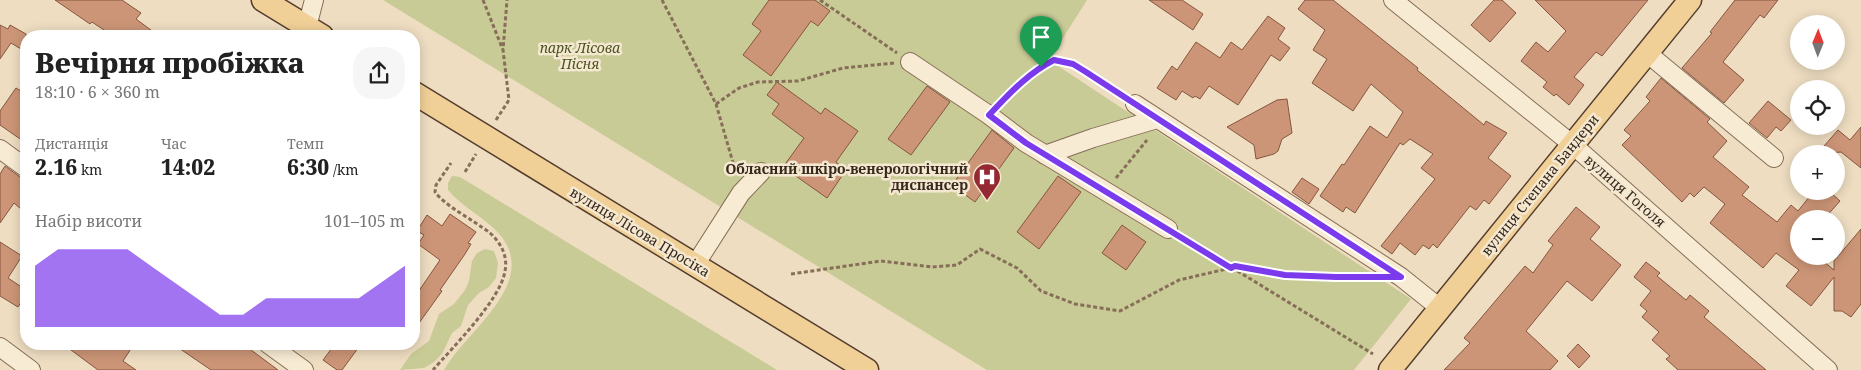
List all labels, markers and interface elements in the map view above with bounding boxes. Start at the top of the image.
north arrow [1790,15,1845,70]
map controls [1790,15,1845,265]
pin [1020,16,1062,67]
icon: arrive [1027,23,1055,51]
park label: парк Лісова Пісня [540,38,620,73]
text: Вечірня пробіжка [35,43,305,81]
button: share [353,47,405,99]
button: locate [1790,80,1845,135]
text: 18:10 · 6 × 360 m [35,81,160,103]
street label: вулиця Степана Бандери [1477,110,1603,259]
text: Дистанція [35,134,109,153]
text: Час [161,134,186,153]
text: Темп [287,134,324,153]
button: + [1790,145,1845,200]
street label: вулиця Гоголя [1581,150,1670,231]
text: 2.16 [35,153,77,181]
text: 14:02 [161,153,215,181]
text: 6:30 [287,153,329,181]
place label: Обласний шкіро-венерологічний диспансер [725,159,968,194]
text: km [77,160,102,179]
text: /km [329,160,358,179]
hospital icon: Обласний шкіро-венерологічний диспансер [972,162,1002,201]
street label: вулиця Лісова Просіка [567,182,714,281]
text: Набір висоти [35,210,142,232]
text: 101–105 m [324,210,405,232]
button: − [1790,210,1845,265]

